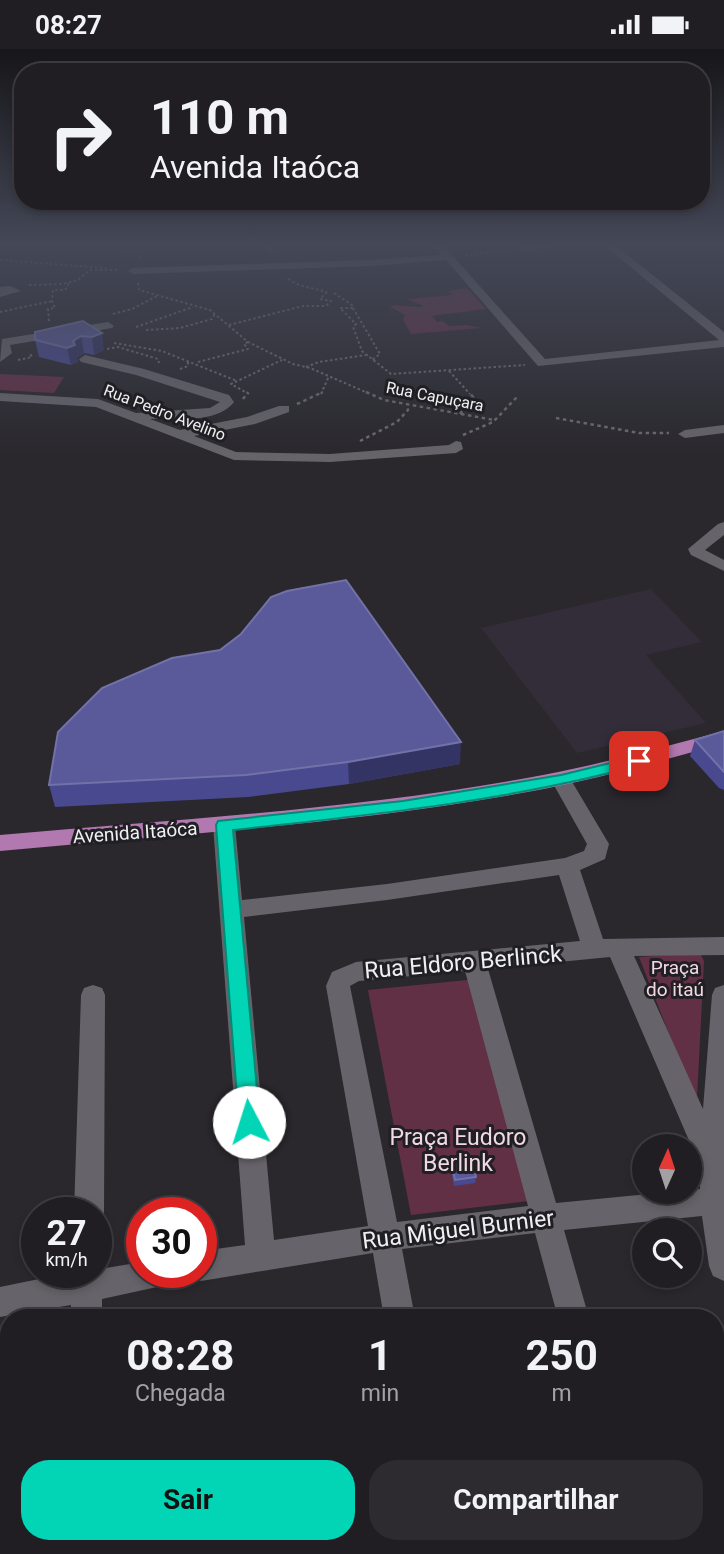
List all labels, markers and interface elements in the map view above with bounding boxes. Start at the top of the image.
text: 08:27 [35,10,102,40]
text: 110 m [150,89,289,146]
icon: right [35,91,126,182]
text: Avenida Itaóca [150,148,360,186]
street label: Rua Capuçara [384,378,485,415]
street label: Rua Pedro Avelino [101,380,229,444]
pin [609,731,669,791]
icon: arrive [620,742,658,780]
street label: Avenida Itaóca [72,817,198,848]
street label: Rua Eldoro Berlinck [363,940,563,985]
park label: Praça do itaú [646,956,704,1001]
position arrow [212,1085,286,1159]
park label: Praça Eudoro Berlink [390,1124,526,1177]
north arrow [632,1134,702,1204]
map controls [632,1134,702,1288]
speed limit sign: 30 [126,1197,217,1288]
street label: Rua Miguel Burnier [361,1204,556,1255]
text: 27 [46,1213,87,1254]
button: search [632,1218,702,1288]
text: km/h [45,1249,88,1270]
text: 08:28 [126,1331,234,1380]
text: 1 [368,1331,392,1380]
text: 250 [525,1331,598,1380]
text: Chegada [135,1380,226,1407]
text: min [361,1380,399,1407]
text: m [552,1380,572,1407]
button: Sair [21,1460,355,1540]
button: Compartilhar [369,1460,703,1540]

